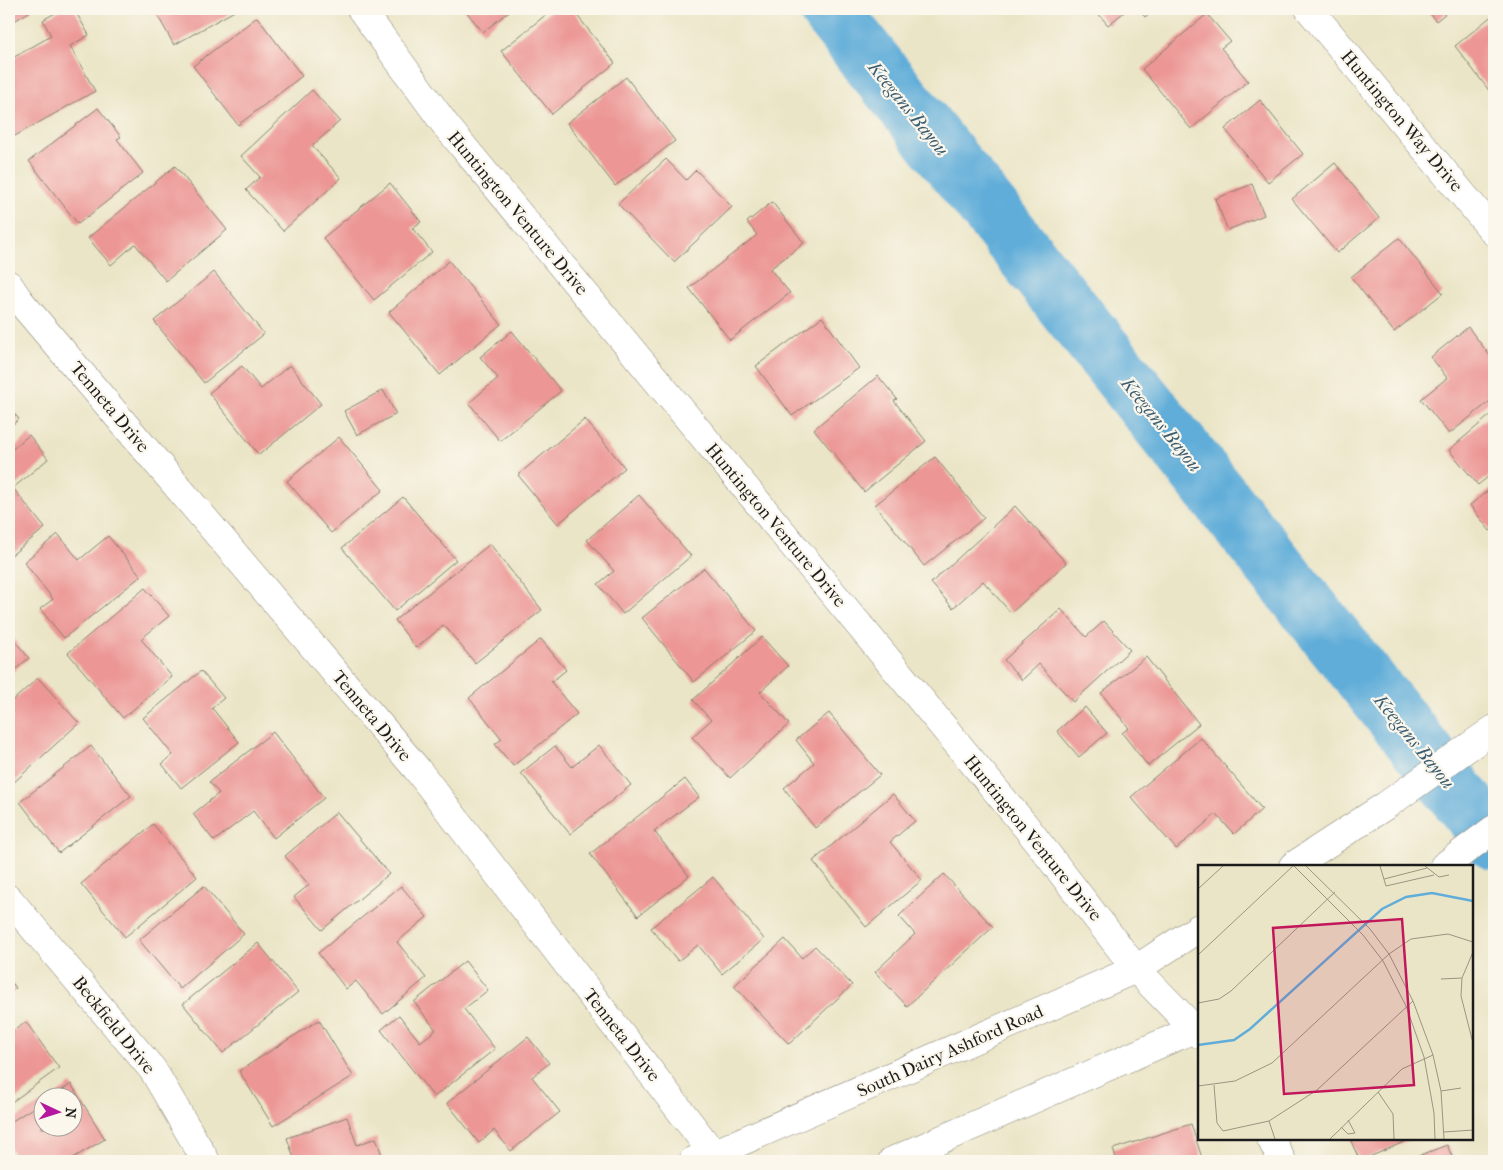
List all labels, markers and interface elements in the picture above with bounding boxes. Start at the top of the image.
street label: Huntington Way Drive [1336,46,1467,196]
water label: Keegans Bayou [862,55,953,160]
street label: Huntington Venture Drive [443,127,592,299]
street label: Tenneta Drive [66,358,154,457]
water label: Keegans Bayou [1115,371,1206,476]
street label: Huntington Venture Drive [701,439,850,611]
street label: Tenneta Drive [328,667,416,766]
water label: Keegans Bayou [1368,688,1459,793]
street label: Huntington Venture Drive [959,751,1106,926]
inset map [1198,865,1473,1140]
street label: Beckfield Drive [68,972,159,1078]
street label: Tenneta Drive [579,985,664,1086]
street label: South Dairy Ashford Road [854,1001,1047,1102]
north arrow [32,1088,82,1138]
text: N [62,1107,79,1119]

